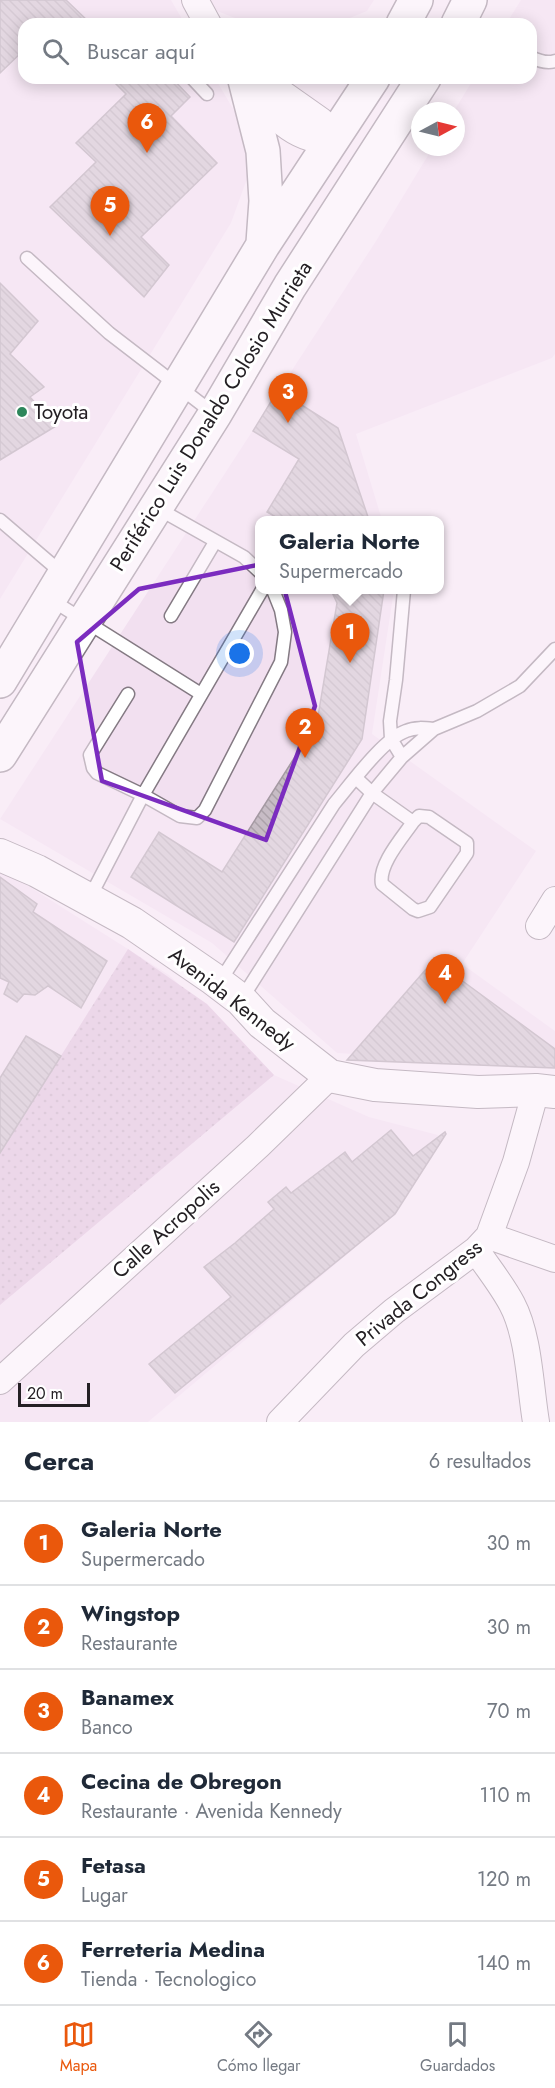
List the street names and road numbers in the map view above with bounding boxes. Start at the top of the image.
street label: Periférico Luis Donaldo Colosio Murrieta [103,255,319,577]
street label: Avenida Kennedy [162,940,302,1059]
street label: Calle Acropolis [106,1172,226,1286]
street label: Privada Congress [349,1233,489,1353]

